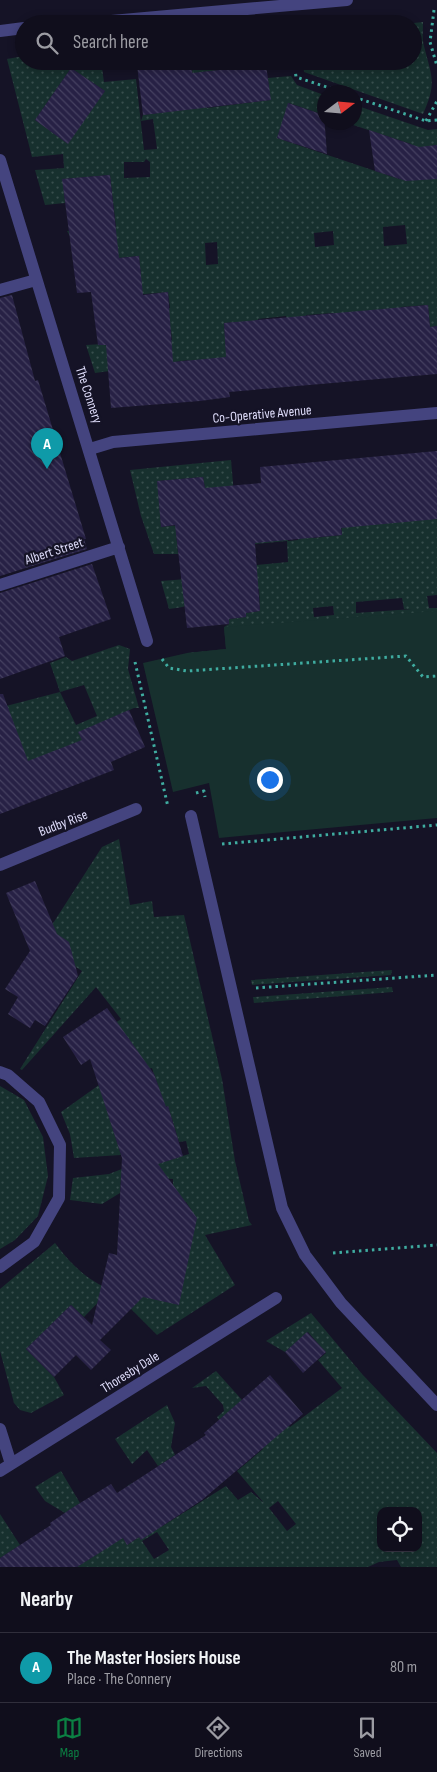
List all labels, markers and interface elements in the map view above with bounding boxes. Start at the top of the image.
search box [15,15,422,70]
icon: search [33,29,61,57]
text: Search here [73,31,149,54]
north arrow [317,85,362,130]
street label: The Connery [72,364,106,426]
street label: Co-Operative Avenue [212,401,312,427]
pin: A [31,428,63,469]
street label: Albert Street [22,534,85,569]
your location [257,767,283,793]
street label: Budby Rise [36,806,90,840]
street label: Thoresby Dale [98,1347,162,1397]
map controls [377,1507,422,1552]
button: locate [377,1507,422,1552]
text: Nearby [20,1587,73,1612]
text: The Master Hosiers House [67,1647,241,1670]
text: A [32,1658,40,1677]
text: 80 m [390,1658,417,1677]
text: Place · The Connery [67,1670,171,1689]
tab: Map [55,1714,83,1761]
tab: Directions [194,1714,243,1761]
tab: Saved [353,1714,382,1761]

